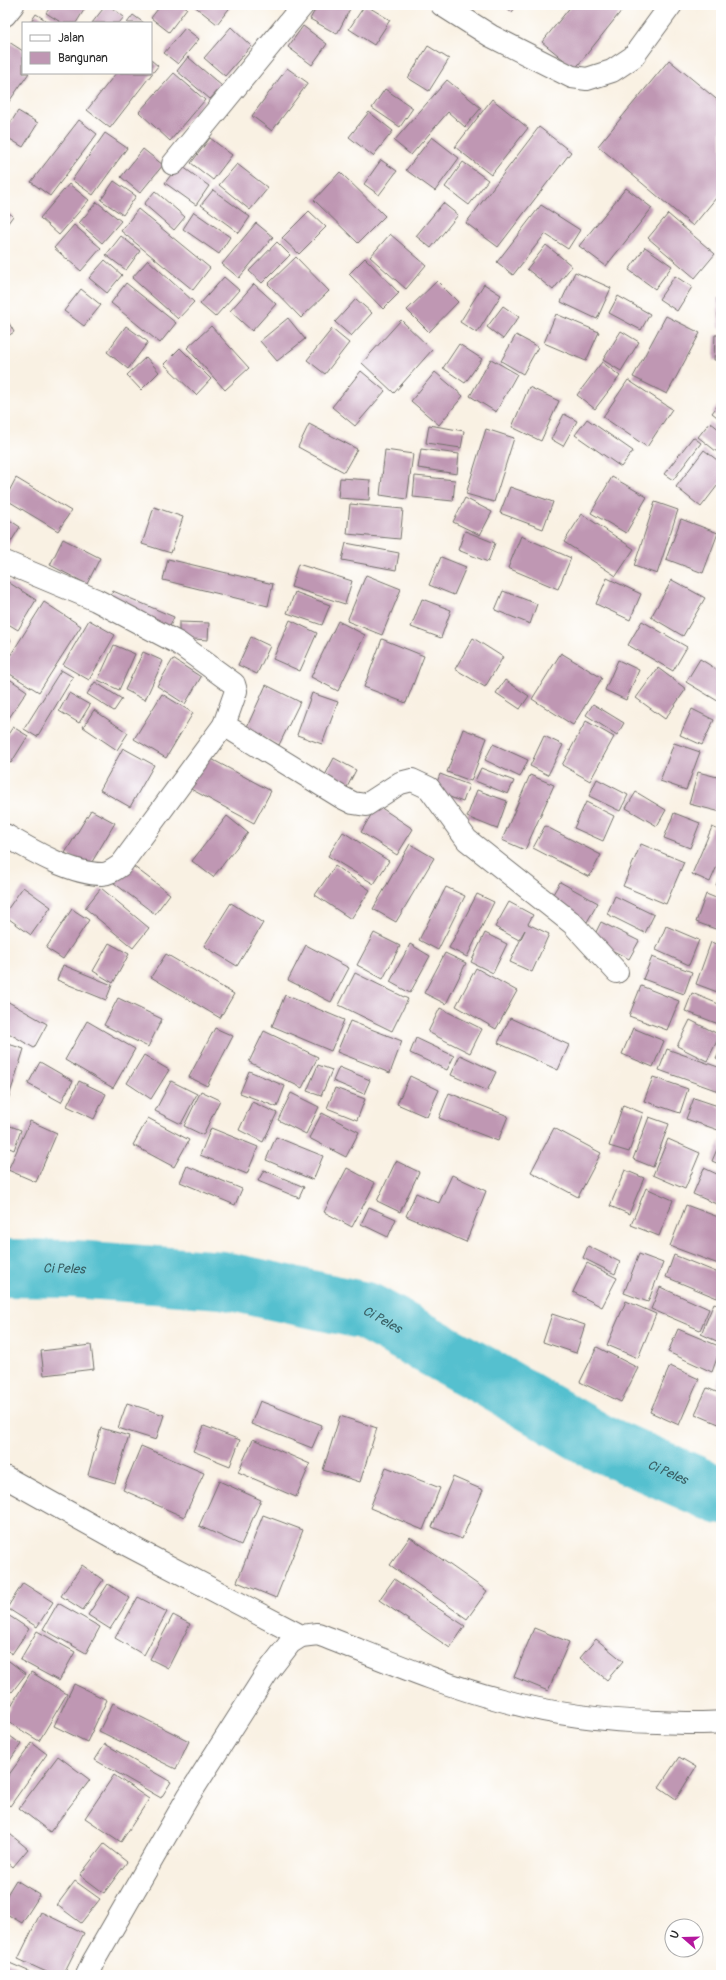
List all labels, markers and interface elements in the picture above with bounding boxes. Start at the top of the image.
legend [22,22,152,74]
text: Jalan [58,31,84,46]
text: Bangunan [58,51,108,66]
water label: Ci Peles [43,1261,88,1278]
water label: Ci Peles [360,1303,406,1338]
water label: Ci Peles [645,1457,692,1489]
north arrow [664,1918,704,1958]
text: U [668,1929,682,1940]

